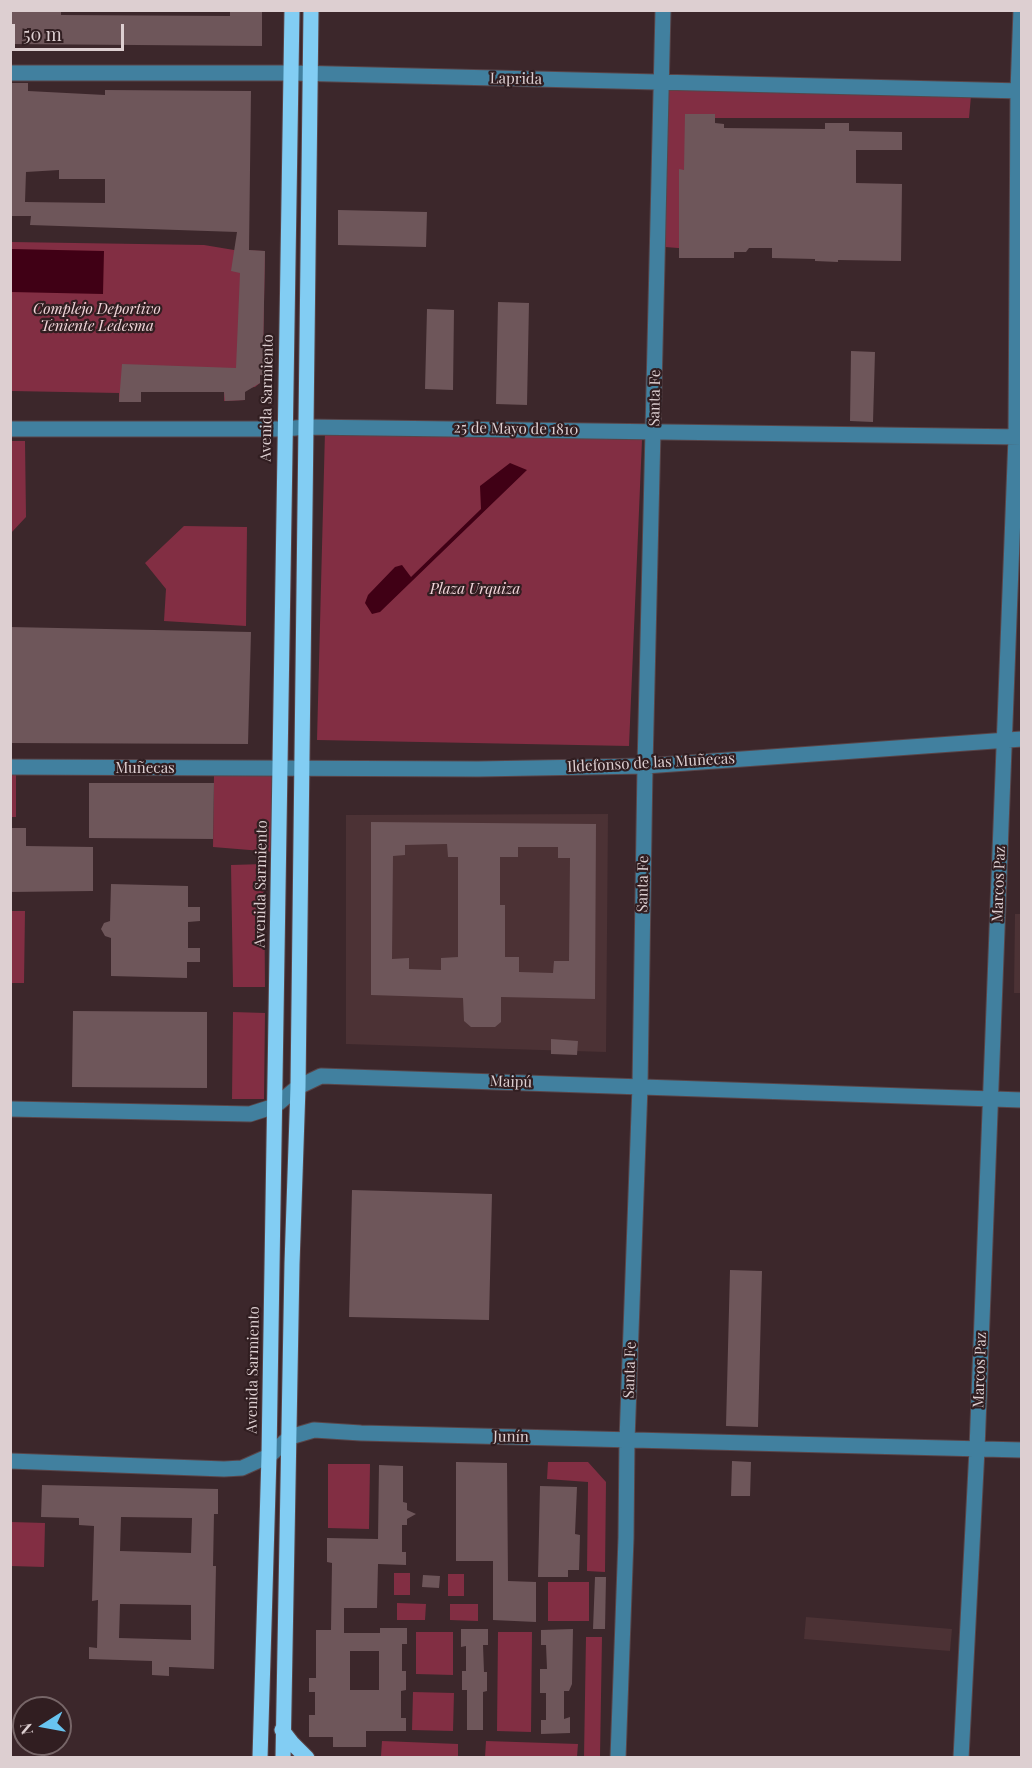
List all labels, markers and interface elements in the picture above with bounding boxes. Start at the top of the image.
scale bar [15,12,128,50]
text: 50 m [23,22,62,46]
street label: Laprida [490,70,542,88]
park label: Complejo Deportivo Teniente Ledesma [33,300,161,335]
street label: Avenida Sarmiento [257,334,277,462]
street label: Santa Fe [646,369,664,427]
street label: 25 de Mayo de 1810 [453,419,579,439]
park label: Plaza Urquiza [430,580,520,598]
street label: Ildefonso de las Muñecas [567,750,735,776]
street label: Muñecas [115,759,175,777]
street label: Avenida Sarmiento [251,820,271,948]
street label: Marcos Paz [989,846,1009,922]
street label: Santa Fe [634,855,652,913]
street label: Maipú [490,1072,532,1092]
street label: Avenida Sarmiento [243,1306,263,1434]
street label: Marcos Paz [970,1332,990,1408]
street label: Santa Fe [620,1341,640,1399]
street label: Junín [493,1428,529,1446]
north arrow [12,1696,72,1756]
text: N [14,1721,37,1737]

